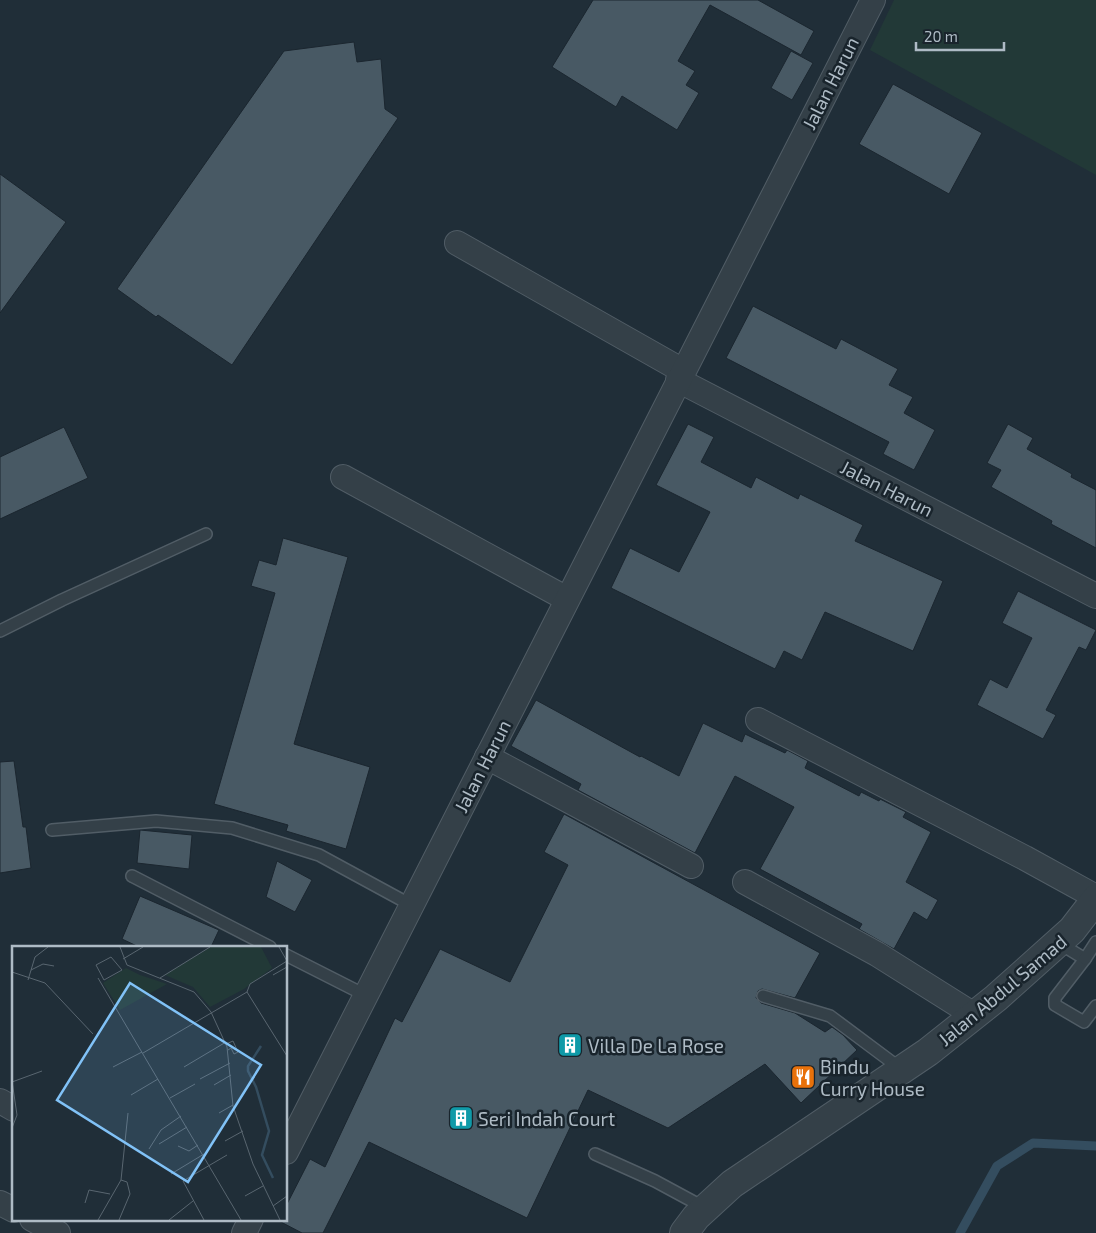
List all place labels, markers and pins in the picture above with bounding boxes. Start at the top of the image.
building icon: Villa De La Rose [557,1032,583,1058]
place label: Villa De La Rose [588,1034,724,1057]
place label: Bindu Curry House [820,1055,925,1100]
restaurant icon: Bindu Curry House [790,1064,816,1090]
building icon: Seri Indah Court [448,1105,474,1131]
place label: Seri Indah Court [478,1107,615,1130]

